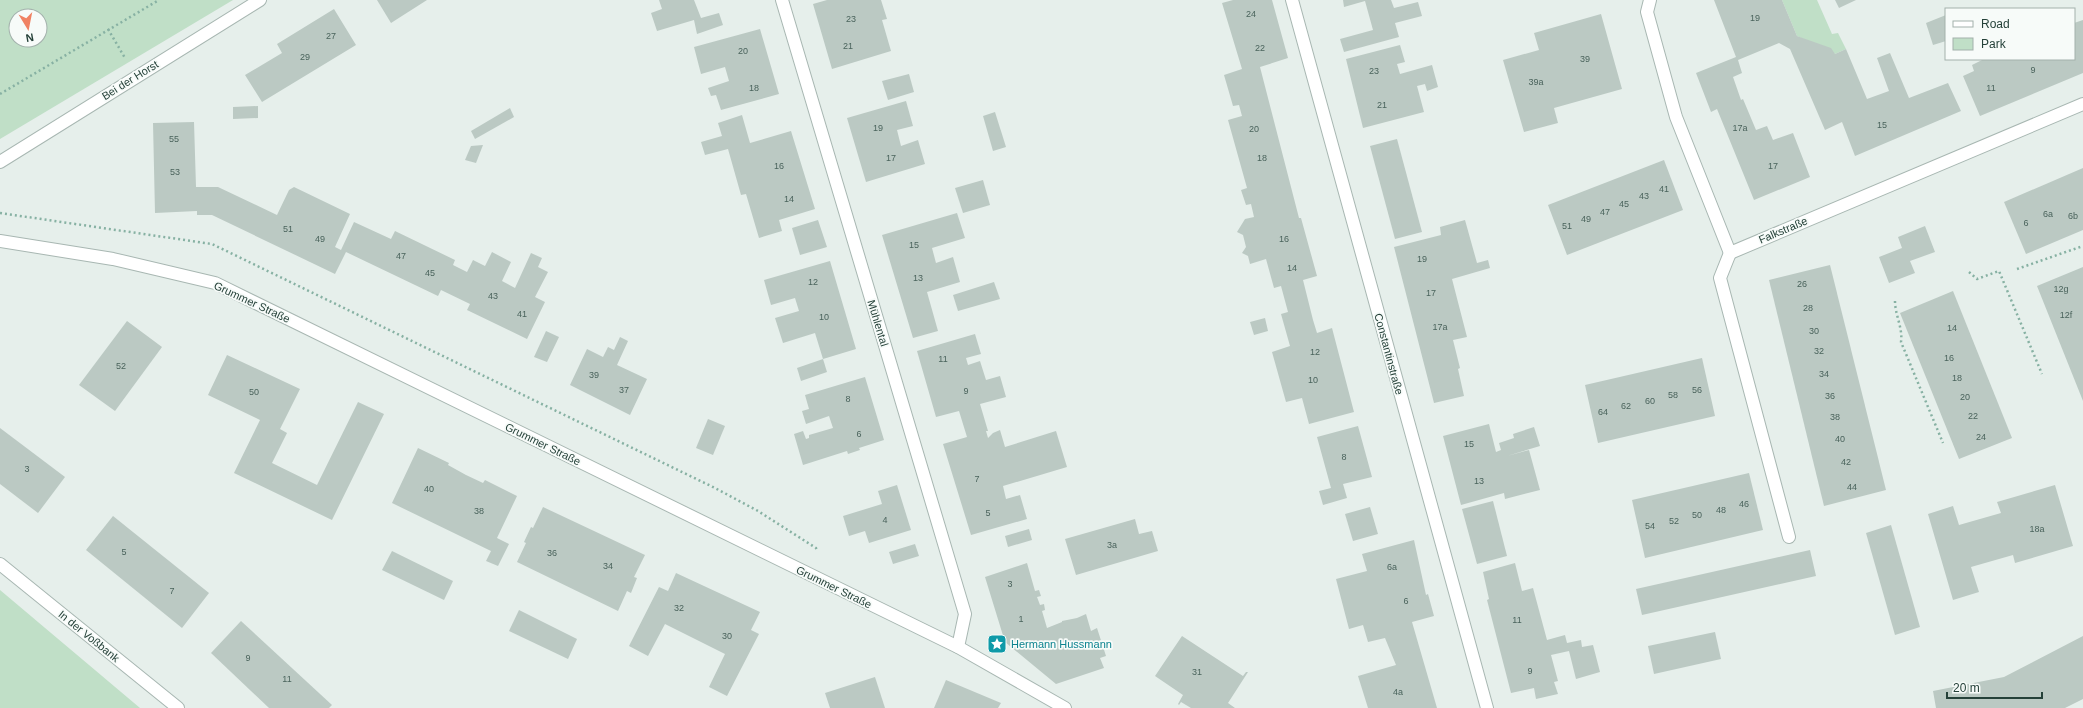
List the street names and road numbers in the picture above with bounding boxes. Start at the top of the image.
street label: Bei der Horst [100,58,160,102]
street label: Falkstraße [1757,214,1809,246]
street label: Grummer Straße [212,279,292,325]
street label: Mühlental [865,298,891,348]
street label: Constantinstraße [1372,312,1406,396]
street label: Grummer Straße [503,421,583,467]
street label: Grummer Straße [794,564,874,610]
street label: In der Voßbank [56,608,122,664]

